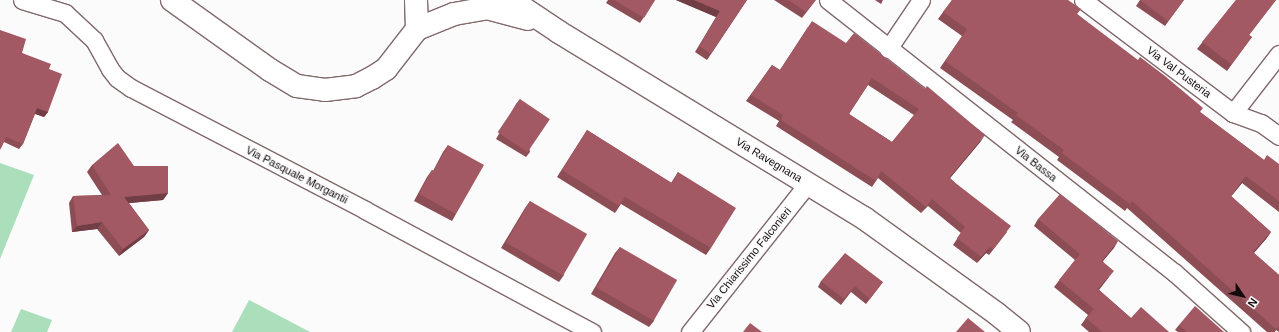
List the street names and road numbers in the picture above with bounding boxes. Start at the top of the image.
street label: Via Val Pusteria [1144,43,1214,101]
street label: Via Ravegnana [733,135,805,185]
street label: Via Pasquale Morgantii [244,143,350,207]
street label: Via Bassa [1013,144,1059,184]
street label: Via Chiarissimo Falconieri [704,205,794,311]

